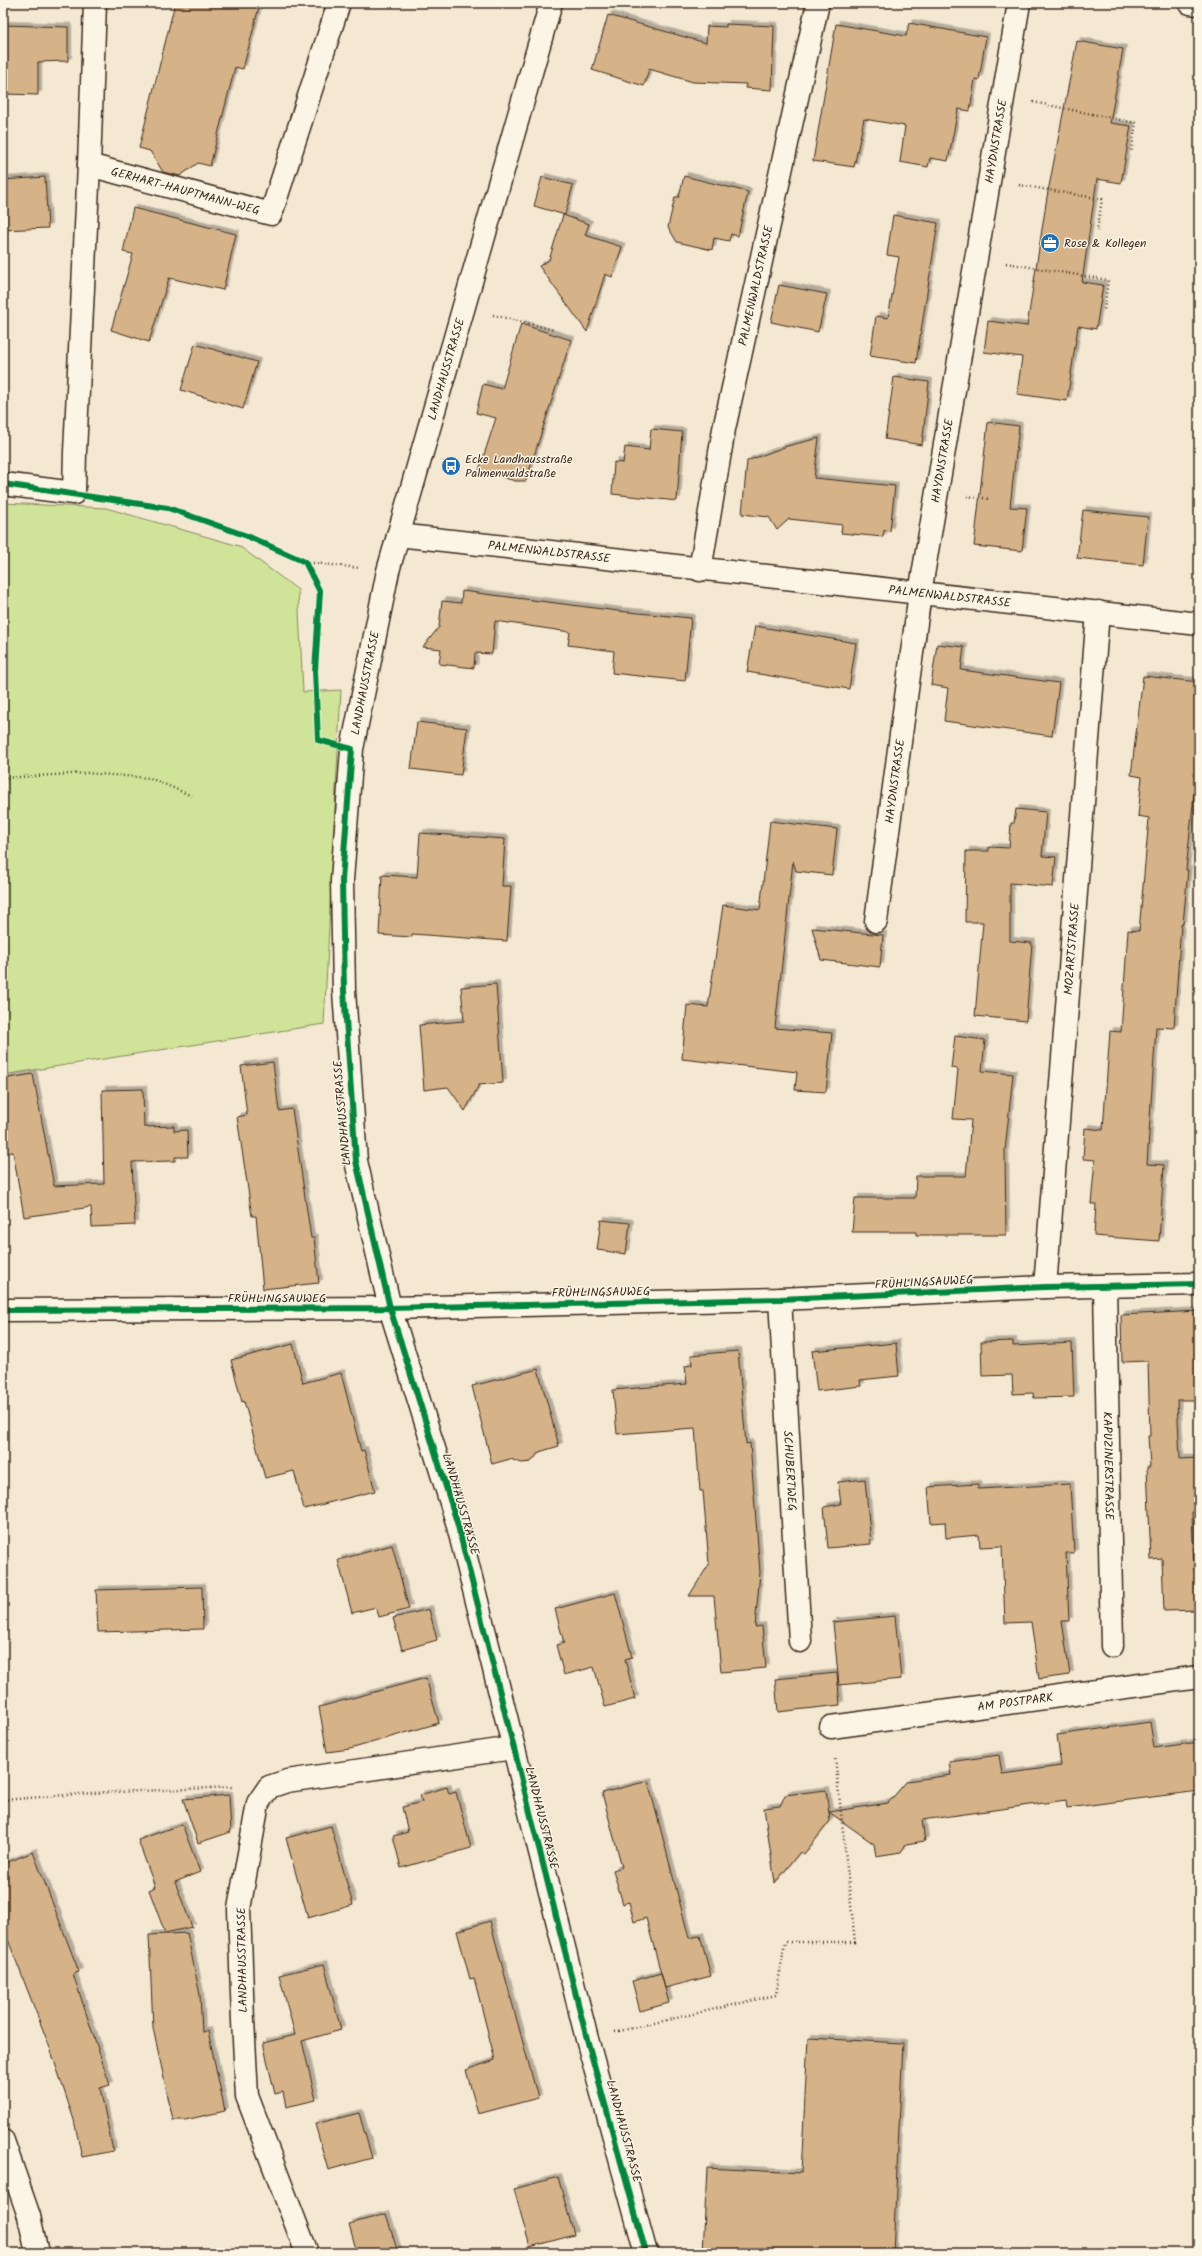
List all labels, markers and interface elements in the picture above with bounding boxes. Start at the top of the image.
street label: HAYDNSTRASSE [980,97,1013,185]
street label: GERHART-HAUPTMANN-WEG [109,162,262,221]
street label: PALMENWALDSTRASSE [734,223,779,348]
office icon: Rose & Kollegen [1039,232,1061,254]
place label: Rose & Kollegen [1064,234,1146,253]
street label: LANDHAUSSTRASSE [423,315,470,422]
street label: HAYDNSTRASSE [926,416,959,504]
place label: Ecke Landhausstraße Palmenwaldstraße [465,450,573,483]
bus stop icon: Ecke Landhausstraße Palmenwaldstraße [440,455,462,477]
street label: PALMENWALDSTRASSE [487,536,612,569]
street label: PALMENWALDSTRASSE [887,581,1013,613]
street label: LANDHAUSSTRASSE [346,629,385,737]
street label: HAYDNSTRASSE [880,737,910,825]
street label: MOZARTSTRASSE [1059,902,1085,996]
street label: LANDHAUSSTRASSE [328,1059,357,1166]
street label: FRÜHLINGSAUWEG [874,1270,974,1295]
street label: FRÜHLINGSAUWEG [551,1282,651,1303]
street label: FRÜHLINGSAUWEG [228,1289,326,1308]
street label: KAPUZINERSTRASSE [1097,1412,1119,1521]
street label: SCHUBERTWEG [778,1430,801,1512]
street label: LANDHAUSSTRASSE [437,1451,484,1558]
street label: AM POSTPARK [976,1688,1055,1717]
street label: LANDHAUSSTRASSE [520,1765,564,1873]
street label: LANDHAUSSTRASSE [232,1906,253,2013]
street label: LANDHAUSSTRASSE [601,2078,647,2185]

